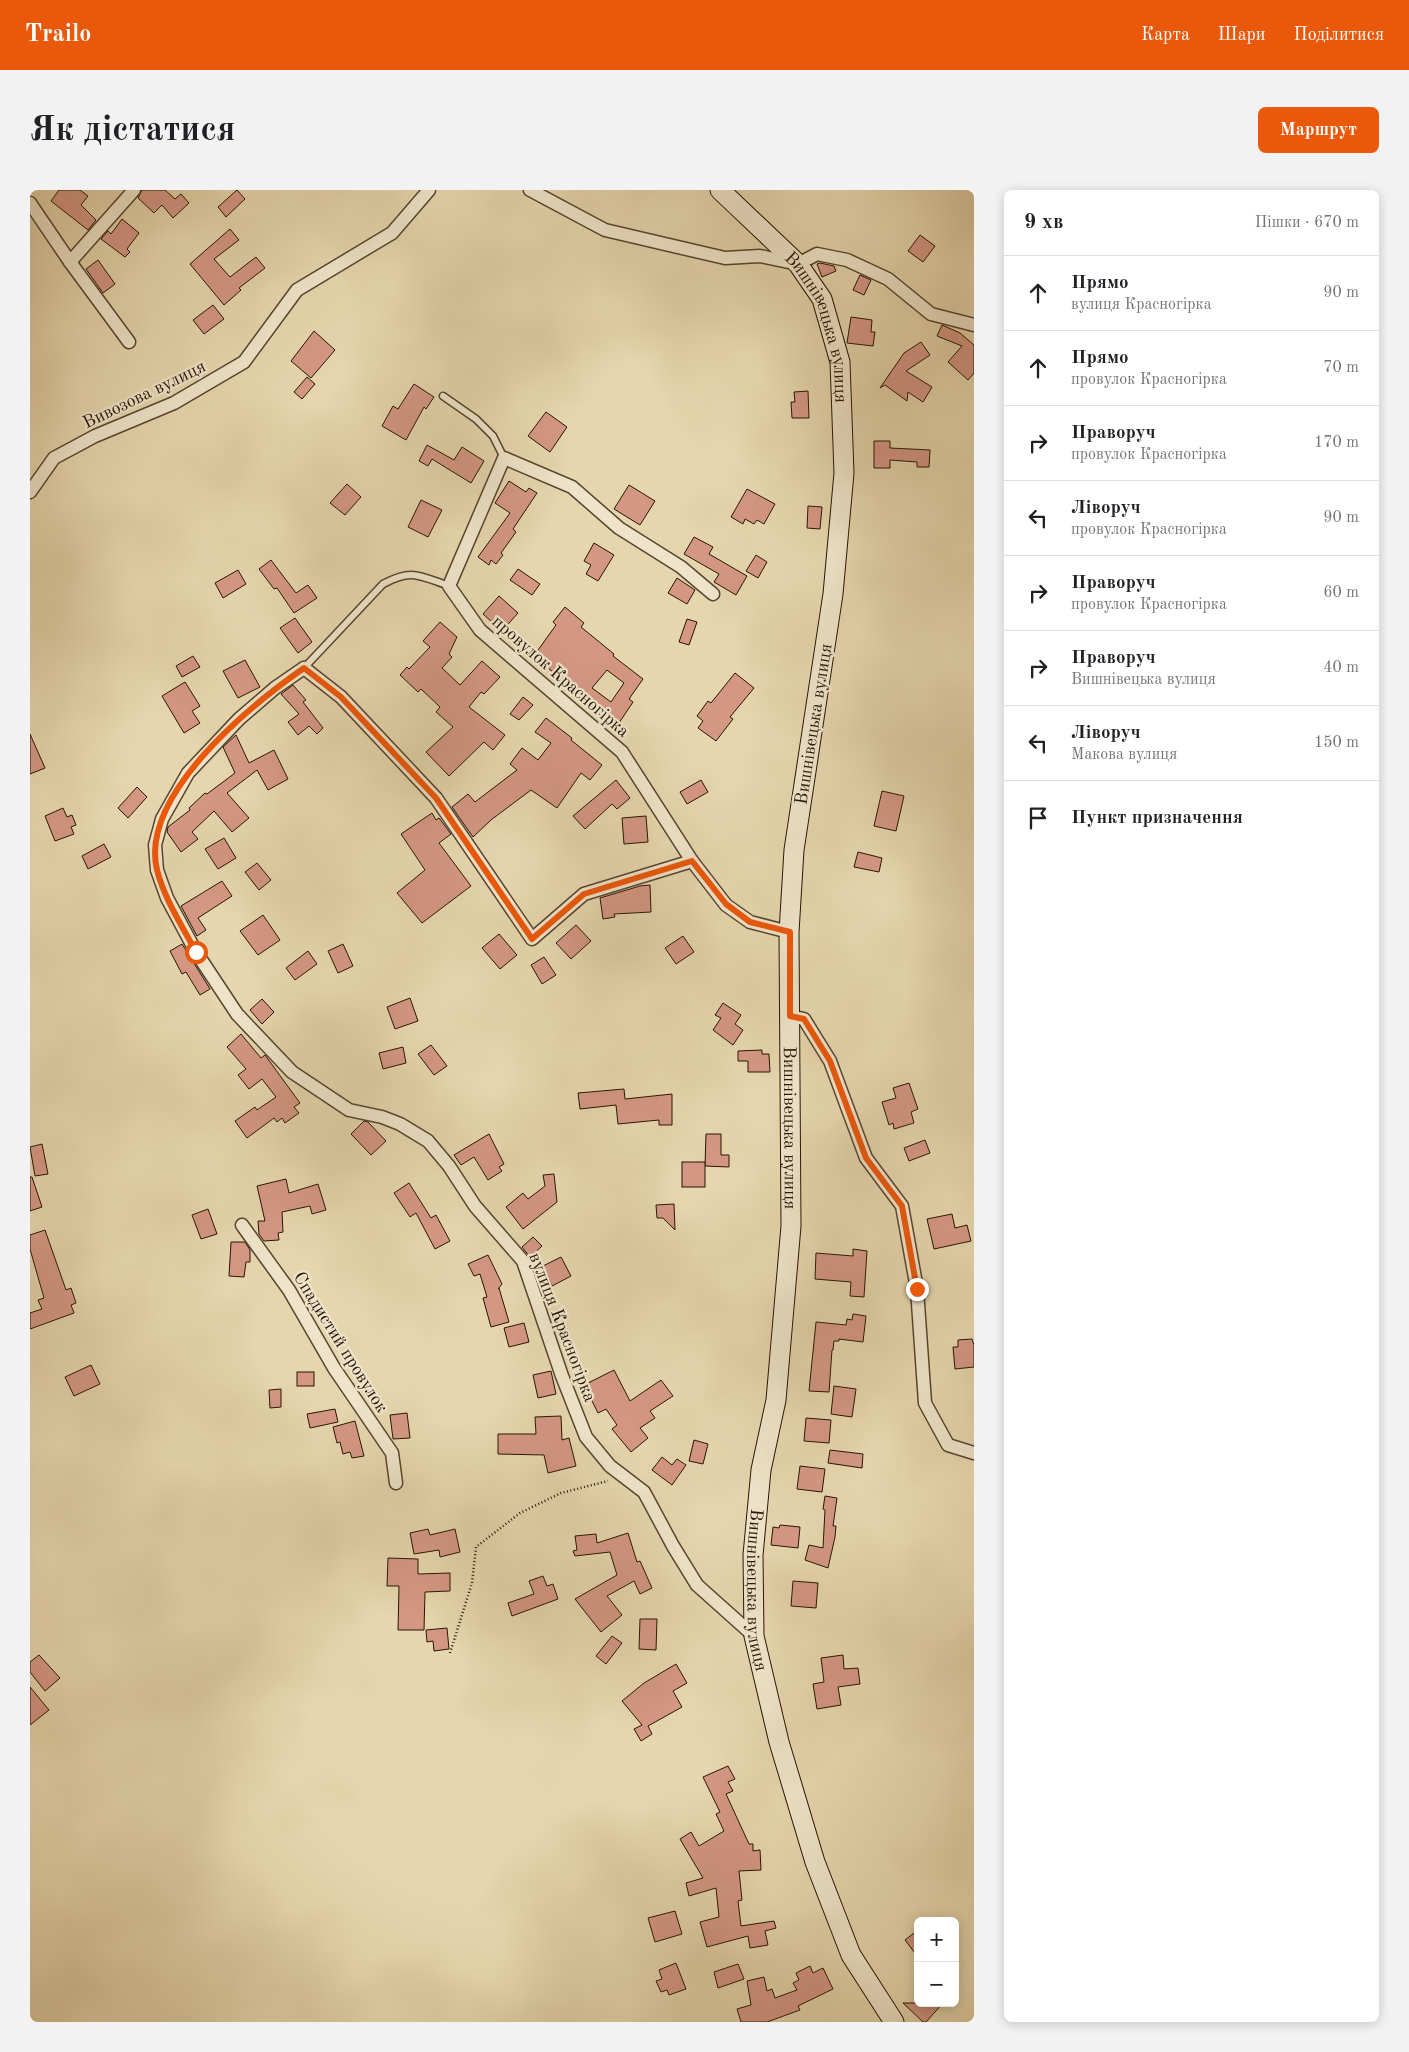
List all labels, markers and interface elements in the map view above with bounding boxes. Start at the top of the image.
text: Trailo [25,23,91,47]
text: Карта [1141,26,1190,44]
text: Шари [1218,26,1266,44]
text: Поділитися [1294,26,1384,44]
button: Маршрут [1258,107,1379,153]
text: Як дістатися [30,113,235,148]
text: 9 хв [1024,212,1063,233]
text: Пішки · 670 m [1255,215,1359,231]
street label: Вишнівецька вулиця [781,249,849,403]
text: Прямо [1071,274,1129,293]
icon: ahead [1024,279,1052,307]
text: 90 m [1323,285,1359,301]
text: вулиця Красногірка [1071,297,1212,313]
text: Прямо [1071,349,1129,368]
icon: ahead [1024,354,1052,382]
street label: Вивозова вулиця [80,357,209,432]
text: 70 m [1323,360,1359,376]
text: провулок Красногірка [1071,372,1227,388]
text: Праворуч [1071,424,1156,443]
icon: right [1024,429,1052,457]
text: 170 m [1314,435,1359,451]
text: провулок Красногірка [1071,447,1227,463]
text: Ліворуч [1071,499,1141,518]
icon: left [1024,504,1052,532]
text: 90 m [1323,510,1359,526]
text: провулок Красногірка [1071,522,1227,538]
text: Праворуч [1071,574,1156,593]
icon: right [1024,579,1052,607]
text: 60 m [1323,585,1359,601]
text: провулок Красногірка [1071,597,1227,613]
street label: провулок Красногірка [488,612,632,741]
street label: Вишнівецька вулиця [792,642,836,806]
text: Праворуч [1071,649,1156,668]
icon: right [1024,654,1052,682]
text: 40 m [1323,660,1359,676]
text: Вишнівецька вулиця [1071,672,1216,688]
text: Ліворуч [1071,724,1141,743]
icon: left [1024,729,1052,757]
text: 150 m [1314,735,1359,751]
text: Макова вулиця [1071,747,1177,763]
icon: arrive [1024,804,1052,832]
text: Пункт призначення [1071,809,1243,828]
route start [185,941,208,964]
street label: Вишнівецька вулиця [780,1046,799,1209]
street label: вулиця Красногірка [525,1250,599,1404]
street label: Спадистий провулок [289,1269,391,1416]
route end [906,1278,929,1301]
street label: Вишнівецька вулиця [743,1508,770,1673]
map controls [914,1917,959,2007]
button: + [914,1917,959,1962]
button: − [914,1962,959,2007]

